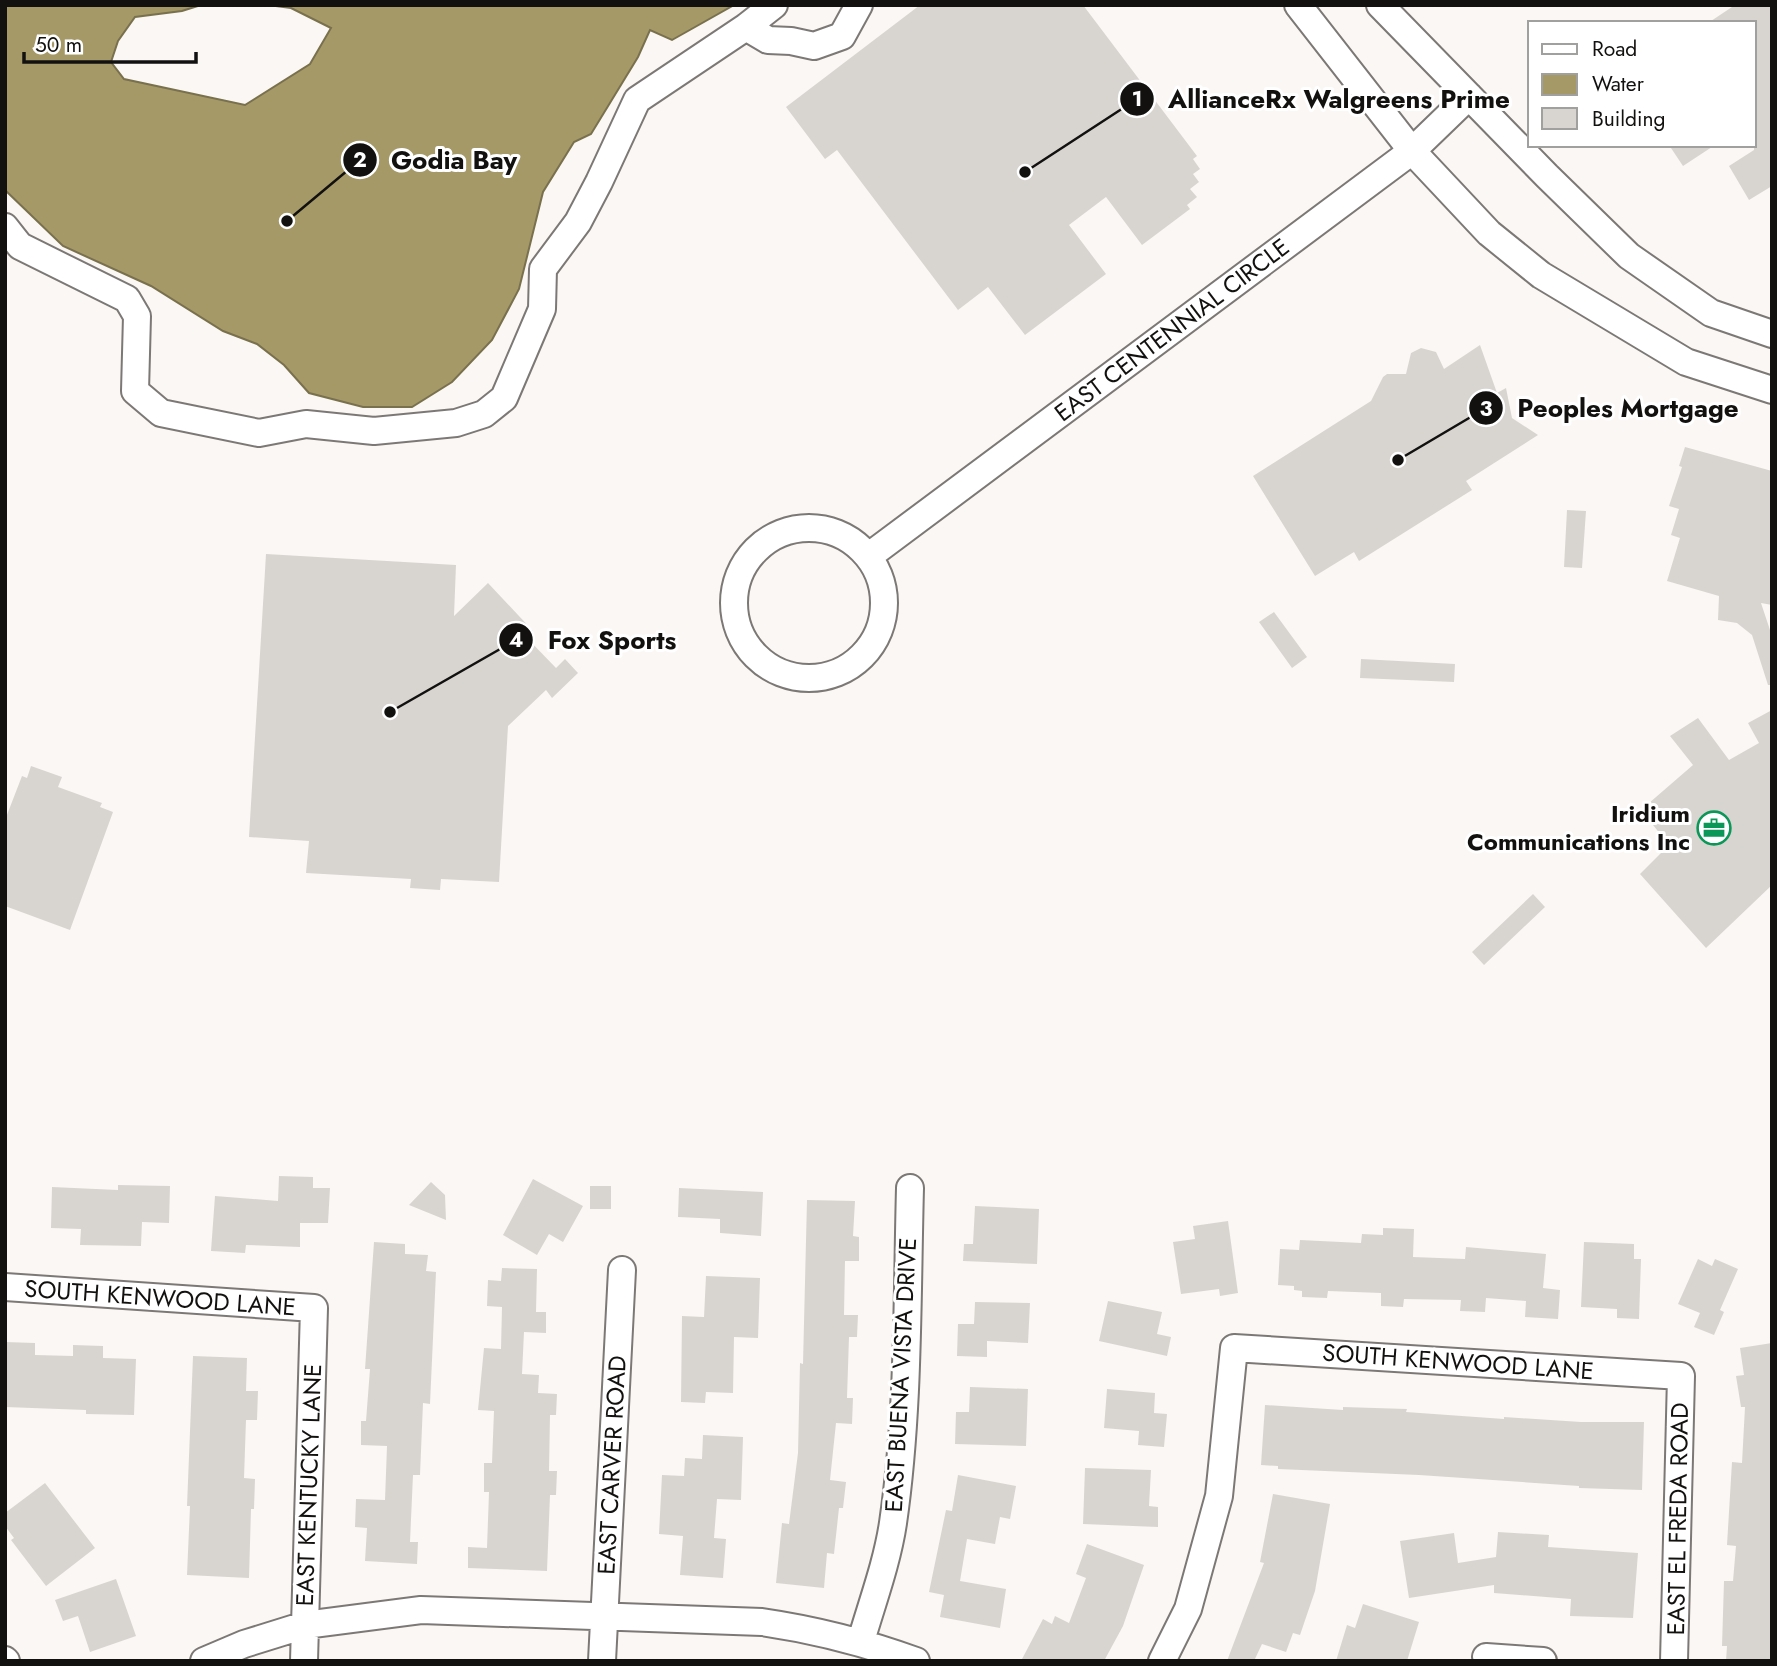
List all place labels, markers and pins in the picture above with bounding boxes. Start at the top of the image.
callout: AllianceRx Walgreens Prime [1119,76,1524,123]
callout: Godia Bay [342,136,532,183]
callout: Peoples Mortgage [1468,385,1753,432]
callout: Fox Sports [498,616,690,663]
place label: Iridium Communications Inc [1467,796,1690,859]
office icon: Iridium Communications Inc [1695,809,1733,847]

